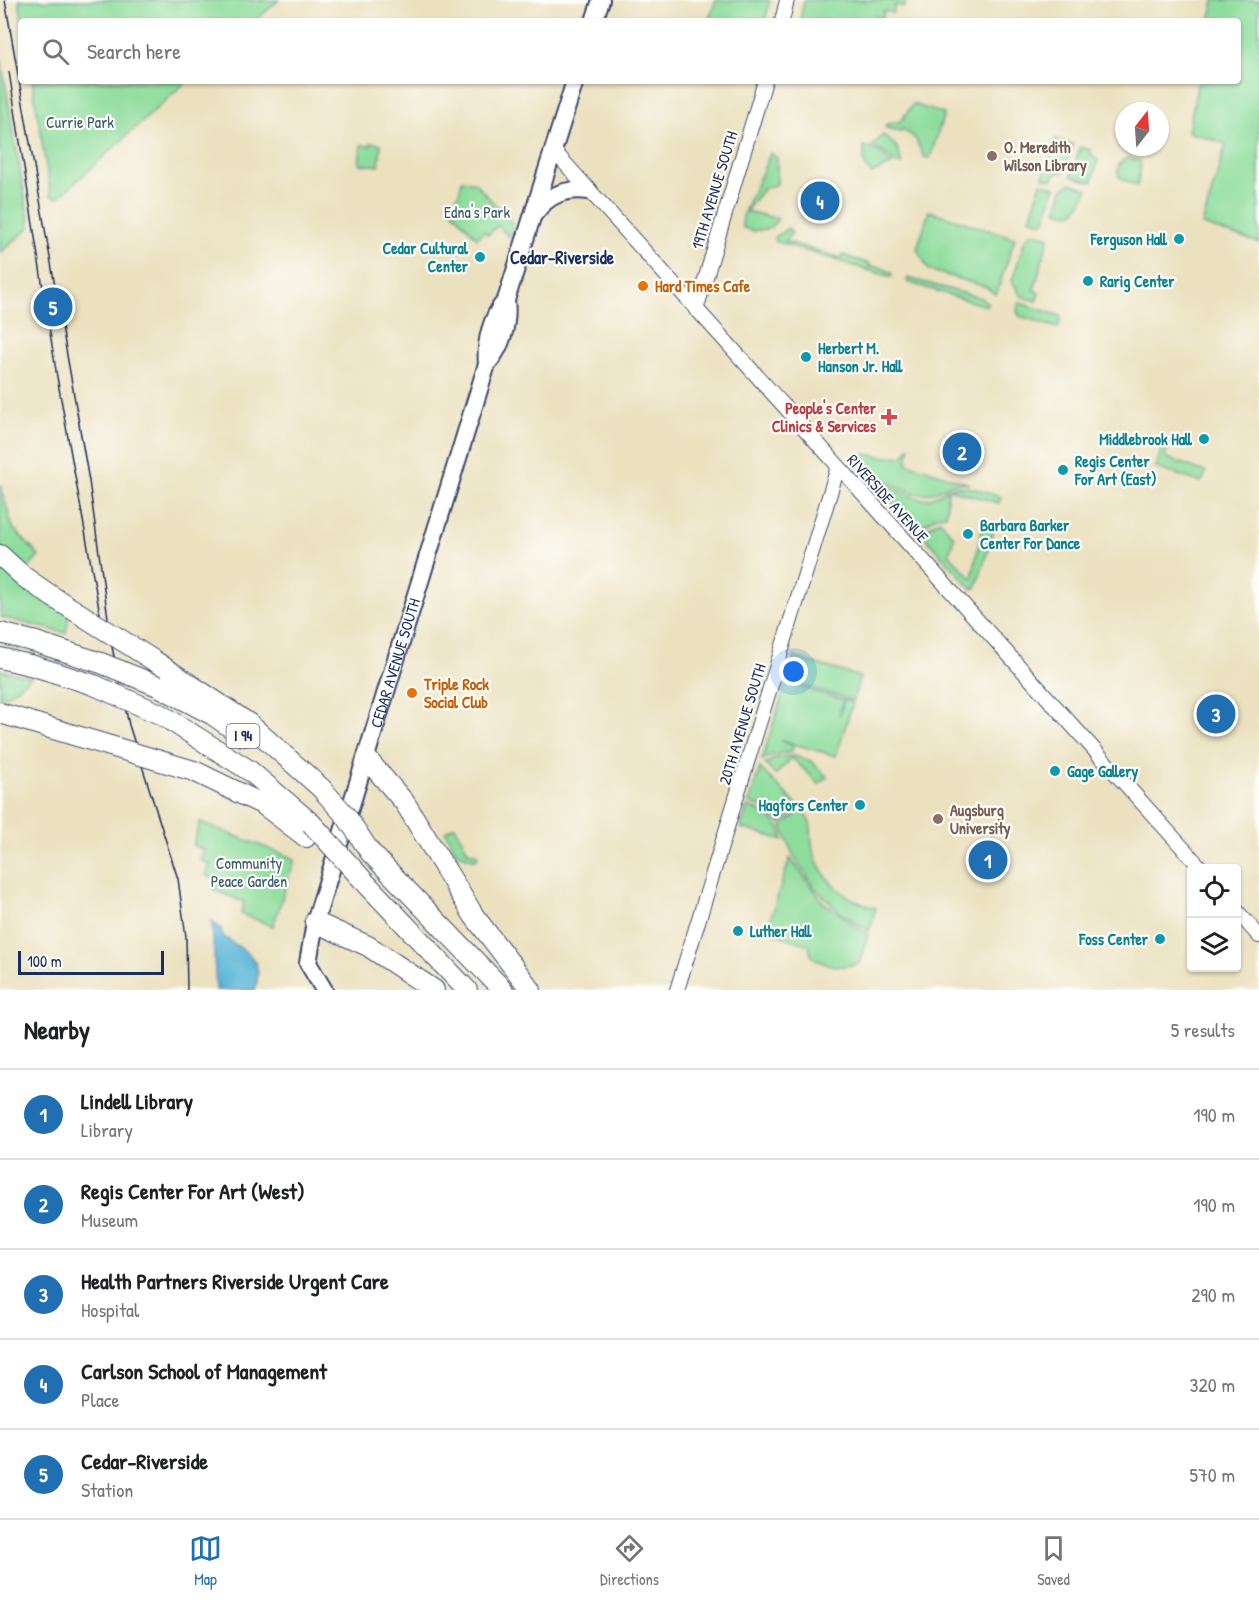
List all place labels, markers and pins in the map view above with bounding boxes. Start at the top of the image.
place label: O. Meredith Wilson Library [1004,136,1087,177]
marker: O. Meredith Wilson Library [985,149,999,163]
pin: 4 [800,178,840,224]
place label: Ferguson Hall [1090,228,1168,251]
marker: Ferguson Hall [1172,232,1186,246]
place label: Cedar Cultural Center [382,237,469,277]
marker: Cedar Cultural Center [473,250,487,264]
place label: Rarig Center [1100,270,1175,293]
marker: Rarig Center [1081,274,1095,288]
place label: Hard Times Cafe [655,275,751,297]
marker: Hard Times Cafe [636,279,650,293]
pin: 5 [34,284,72,330]
place label: Herbert M. Hanson Jr. Hall [818,337,903,377]
marker: Herbert M. Hanson Jr. Hall [799,350,813,364]
place label: People's Center Clinics & Services [772,397,877,437]
marker: People's Center Clinics & Services [880,408,898,426]
place label: Middlebrook Hall [1099,428,1193,450]
pin: 2 [942,430,982,474]
marker: Middlebrook Hall [1197,432,1211,446]
place label: Regis Center For Art (East) [1074,450,1157,490]
marker: Regis Center For Art (East) [1056,463,1070,477]
place label: Barbara Barker Center For Dance [980,514,1081,554]
marker: Barbara Barker Center For Dance [961,527,975,541]
place label: Triple Rock Social Club [423,673,489,713]
marker: Triple Rock Social Club [405,686,419,700]
pin: 3 [1196,692,1236,736]
place label: Gage Gallery [1067,760,1138,783]
marker: Gage Gallery [1048,764,1062,778]
place label: Hagfors Center [759,794,849,817]
marker: Hagfors Center [853,798,867,812]
place label: Augsburg University [950,799,1011,840]
marker: Augsburg University [931,812,945,826]
pin: 1 [968,838,1008,882]
place label: Luther Hall [750,920,813,942]
marker: Luther Hall [731,924,745,938]
place label: Foss Center [1078,928,1149,950]
marker: Foss Center [1153,932,1167,946]

